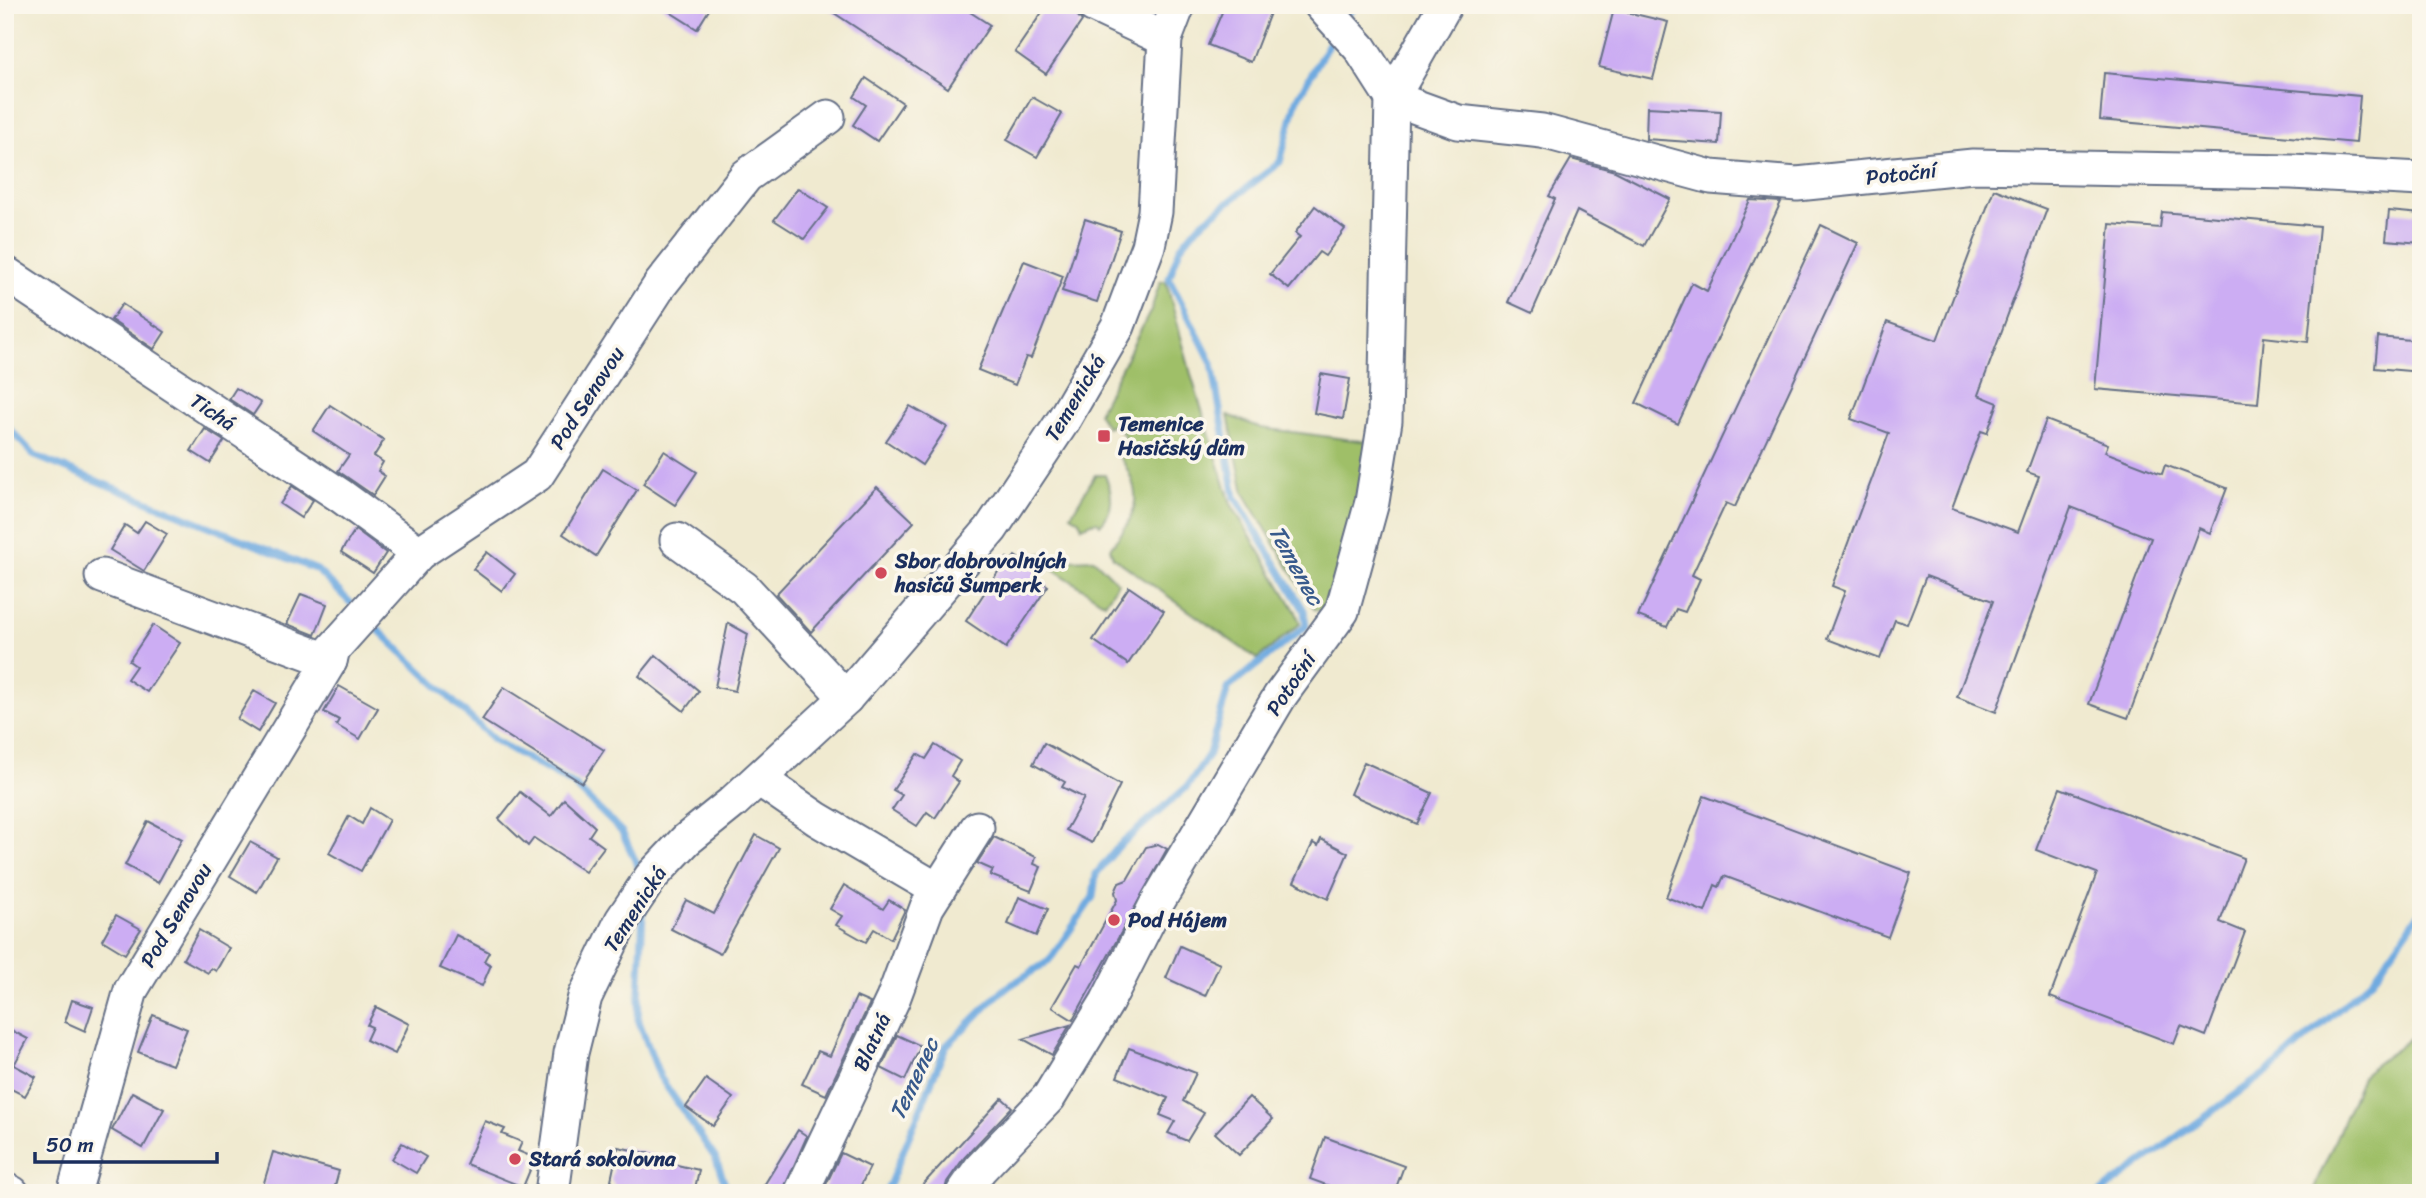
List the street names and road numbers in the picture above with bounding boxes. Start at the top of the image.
street label: Potoční [1864,151,1940,197]
street label: Pod Senovou [539,338,635,458]
street label: Temenická [1034,346,1116,449]
street label: Tichá [182,382,245,442]
street label: Potoční [1255,642,1328,724]
street label: Pod Senovou [129,854,223,975]
street label: Temenická [593,858,678,960]
street label: Blatná [842,1006,902,1078]

